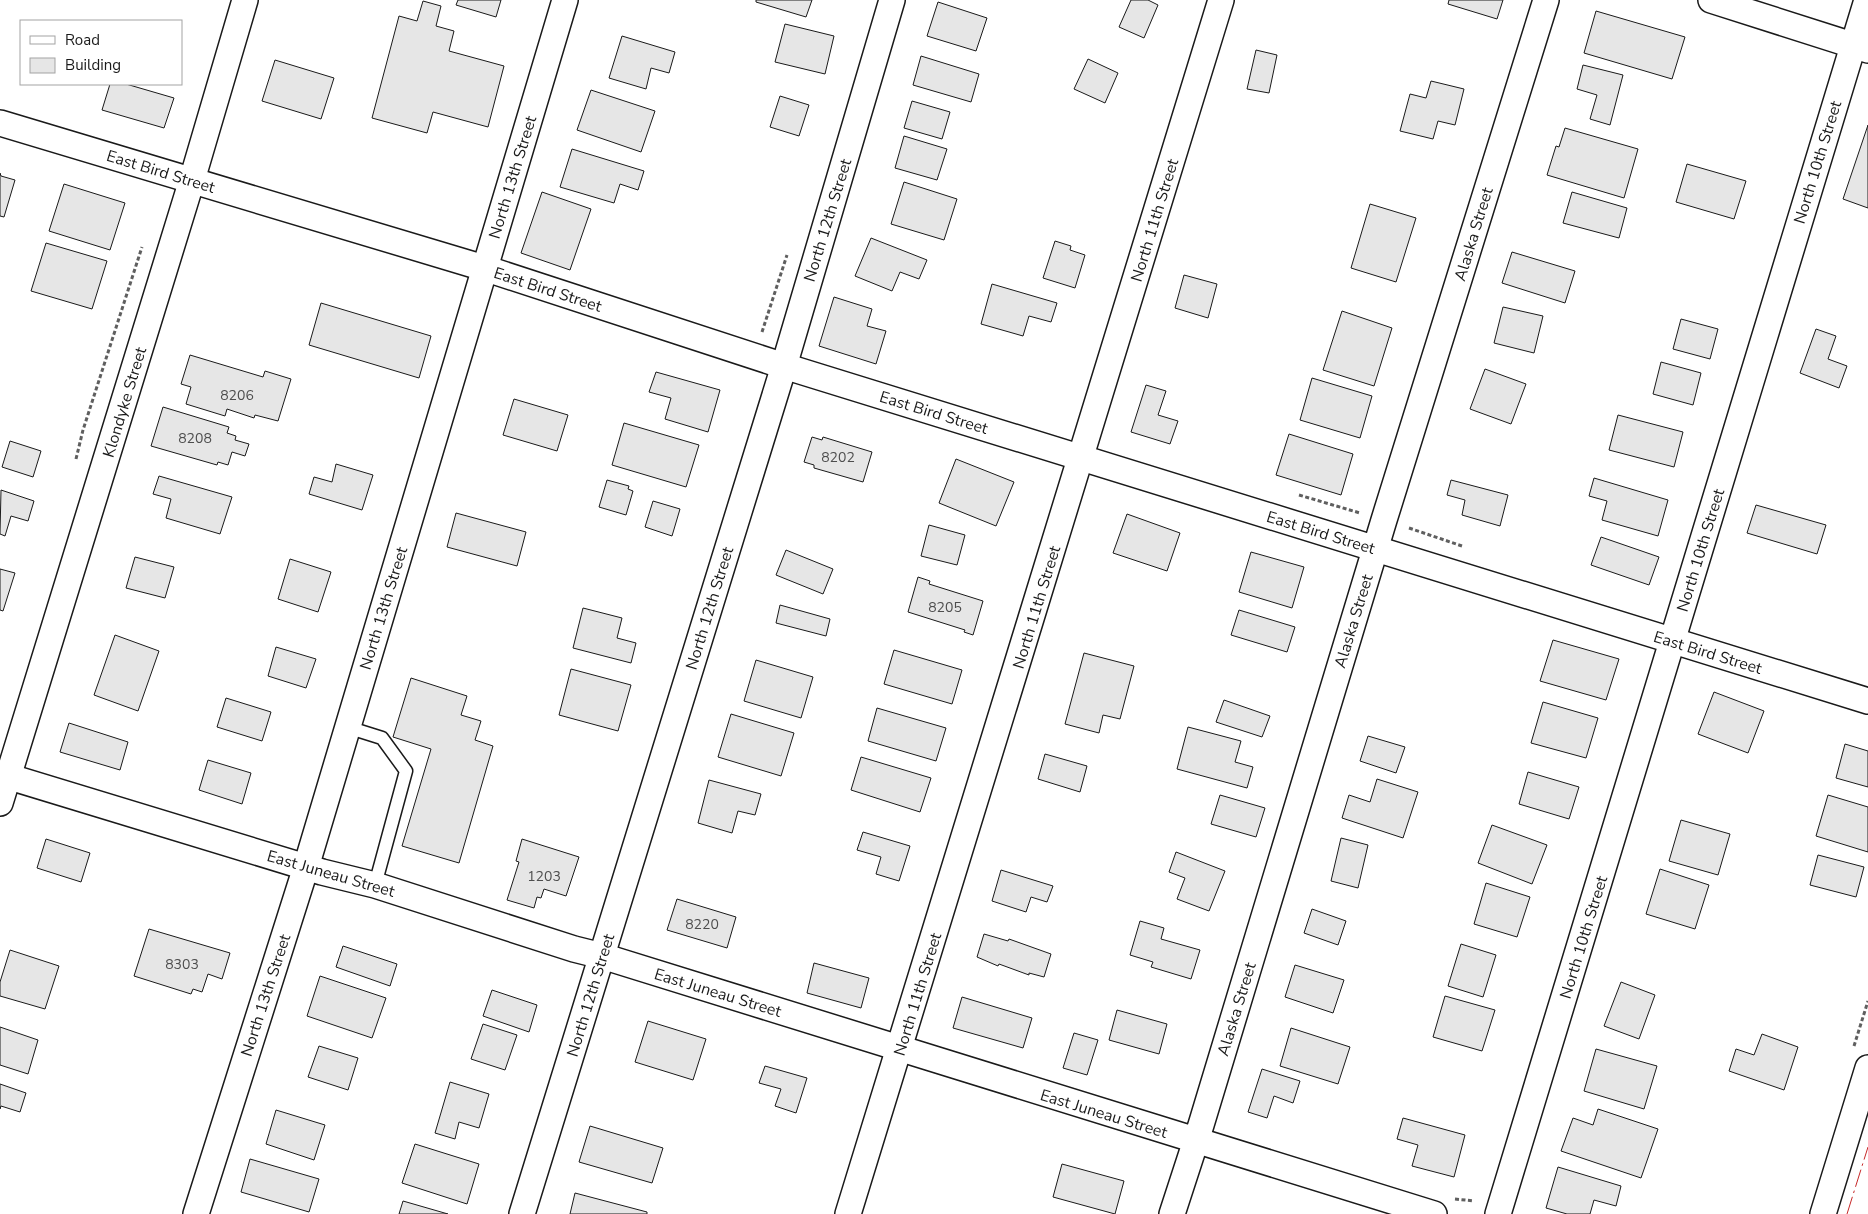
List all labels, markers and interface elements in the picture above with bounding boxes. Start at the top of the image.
legend [20,20,182,85]
text: Road [65,30,100,50]
text: Building [65,55,121,75]
street label: North 10th Street [1789,98,1847,226]
street label: North 13th Street [484,113,542,241]
street label: East Bird Street [104,145,218,199]
street label: North 12th Street [799,156,857,284]
street label: North 11th Street [1126,156,1184,284]
street label: Alaska Street [1449,184,1499,284]
street label: East Bird Street [491,262,605,318]
street label: Klondyke Street [98,344,152,460]
house number: 8206 [220,386,254,405]
street label: East Bird Street [877,386,991,440]
house number: 8208 [178,429,212,448]
house number: 8202 [821,448,855,467]
street label: North 10th Street [1672,486,1730,614]
street label: East Bird Street [1264,506,1378,560]
street label: North 11th Street [1008,543,1066,671]
street label: North 13th Street [355,544,413,672]
street label: North 12th Street [681,544,739,672]
street label: Alaska Street [1329,571,1379,671]
house number: 8205 [928,598,962,617]
street label: East Bird Street [1651,626,1765,680]
street label: East Juneau Street [264,845,398,903]
house number: 1203 [527,867,561,886]
street label: North 10th Street [1555,873,1613,1001]
house number: 8220 [685,915,719,934]
street label: North 11th Street [889,930,947,1058]
street label: North 13th Street [236,931,296,1059]
street label: North 12th Street [562,931,620,1059]
house number: 8303 [165,955,199,974]
street label: Alaska Street [1212,959,1262,1059]
street label: East Juneau Street [651,963,784,1023]
street label: East Juneau Street [1037,1084,1170,1144]

